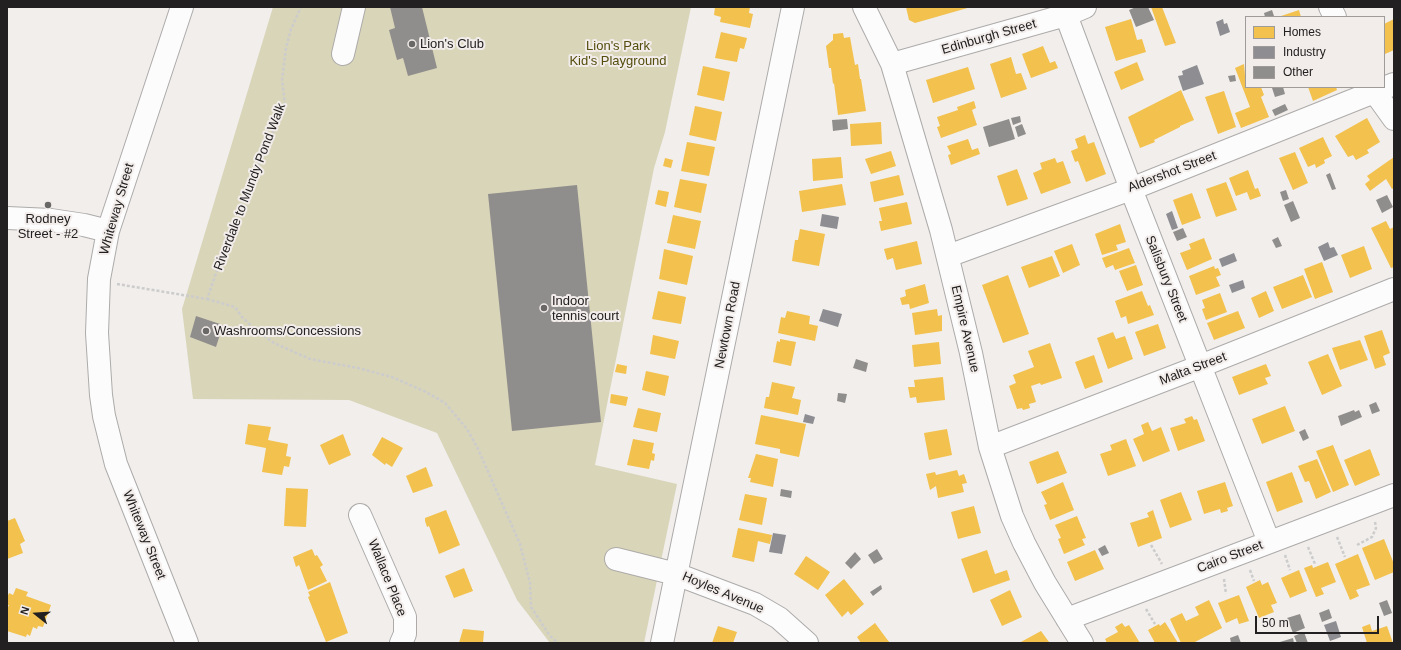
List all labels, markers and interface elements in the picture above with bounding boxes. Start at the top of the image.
street label: Edinburgh Street [940,16,1038,58]
legend [1245,16,1385,88]
text: Homes [1283,25,1321,39]
place label: Lion's Club [420,36,484,52]
park label: Lion's Park Kid's Playground [569,38,667,69]
marker: Lion's Club [407,39,417,49]
text: Industry [1283,45,1326,59]
text: Other [1283,65,1313,79]
street label: Riverdale to Mundy Pond Walk [211,101,289,273]
street label: Aldershot Street [1126,148,1218,196]
street label: Whiteway Street [96,161,138,257]
marker: Rodney Street - #2 [43,200,53,210]
place label: Rodney Street - #2 [18,211,78,242]
street label: Salisbury Street [1142,234,1190,324]
street label: Newtown Road [712,280,744,370]
street label: Empire Avenue [947,284,983,374]
place label: Indoor tennis court [552,293,619,324]
marker: Indoor tennis court [539,303,549,313]
place label: Washrooms/Concessions [214,323,361,339]
marker: Washrooms/Concessions [201,326,211,336]
street label: Malta Street [1157,349,1229,389]
street label: Whiteway Street [119,488,169,582]
street label: Wallace Place [364,537,410,619]
street label: Cairo Street [1195,537,1265,577]
street label: Hoyles Avenue [680,569,766,617]
north arrow [16,594,56,634]
text: N [18,605,31,616]
scale bar [1257,608,1381,634]
text: 50 m [1262,616,1289,630]

